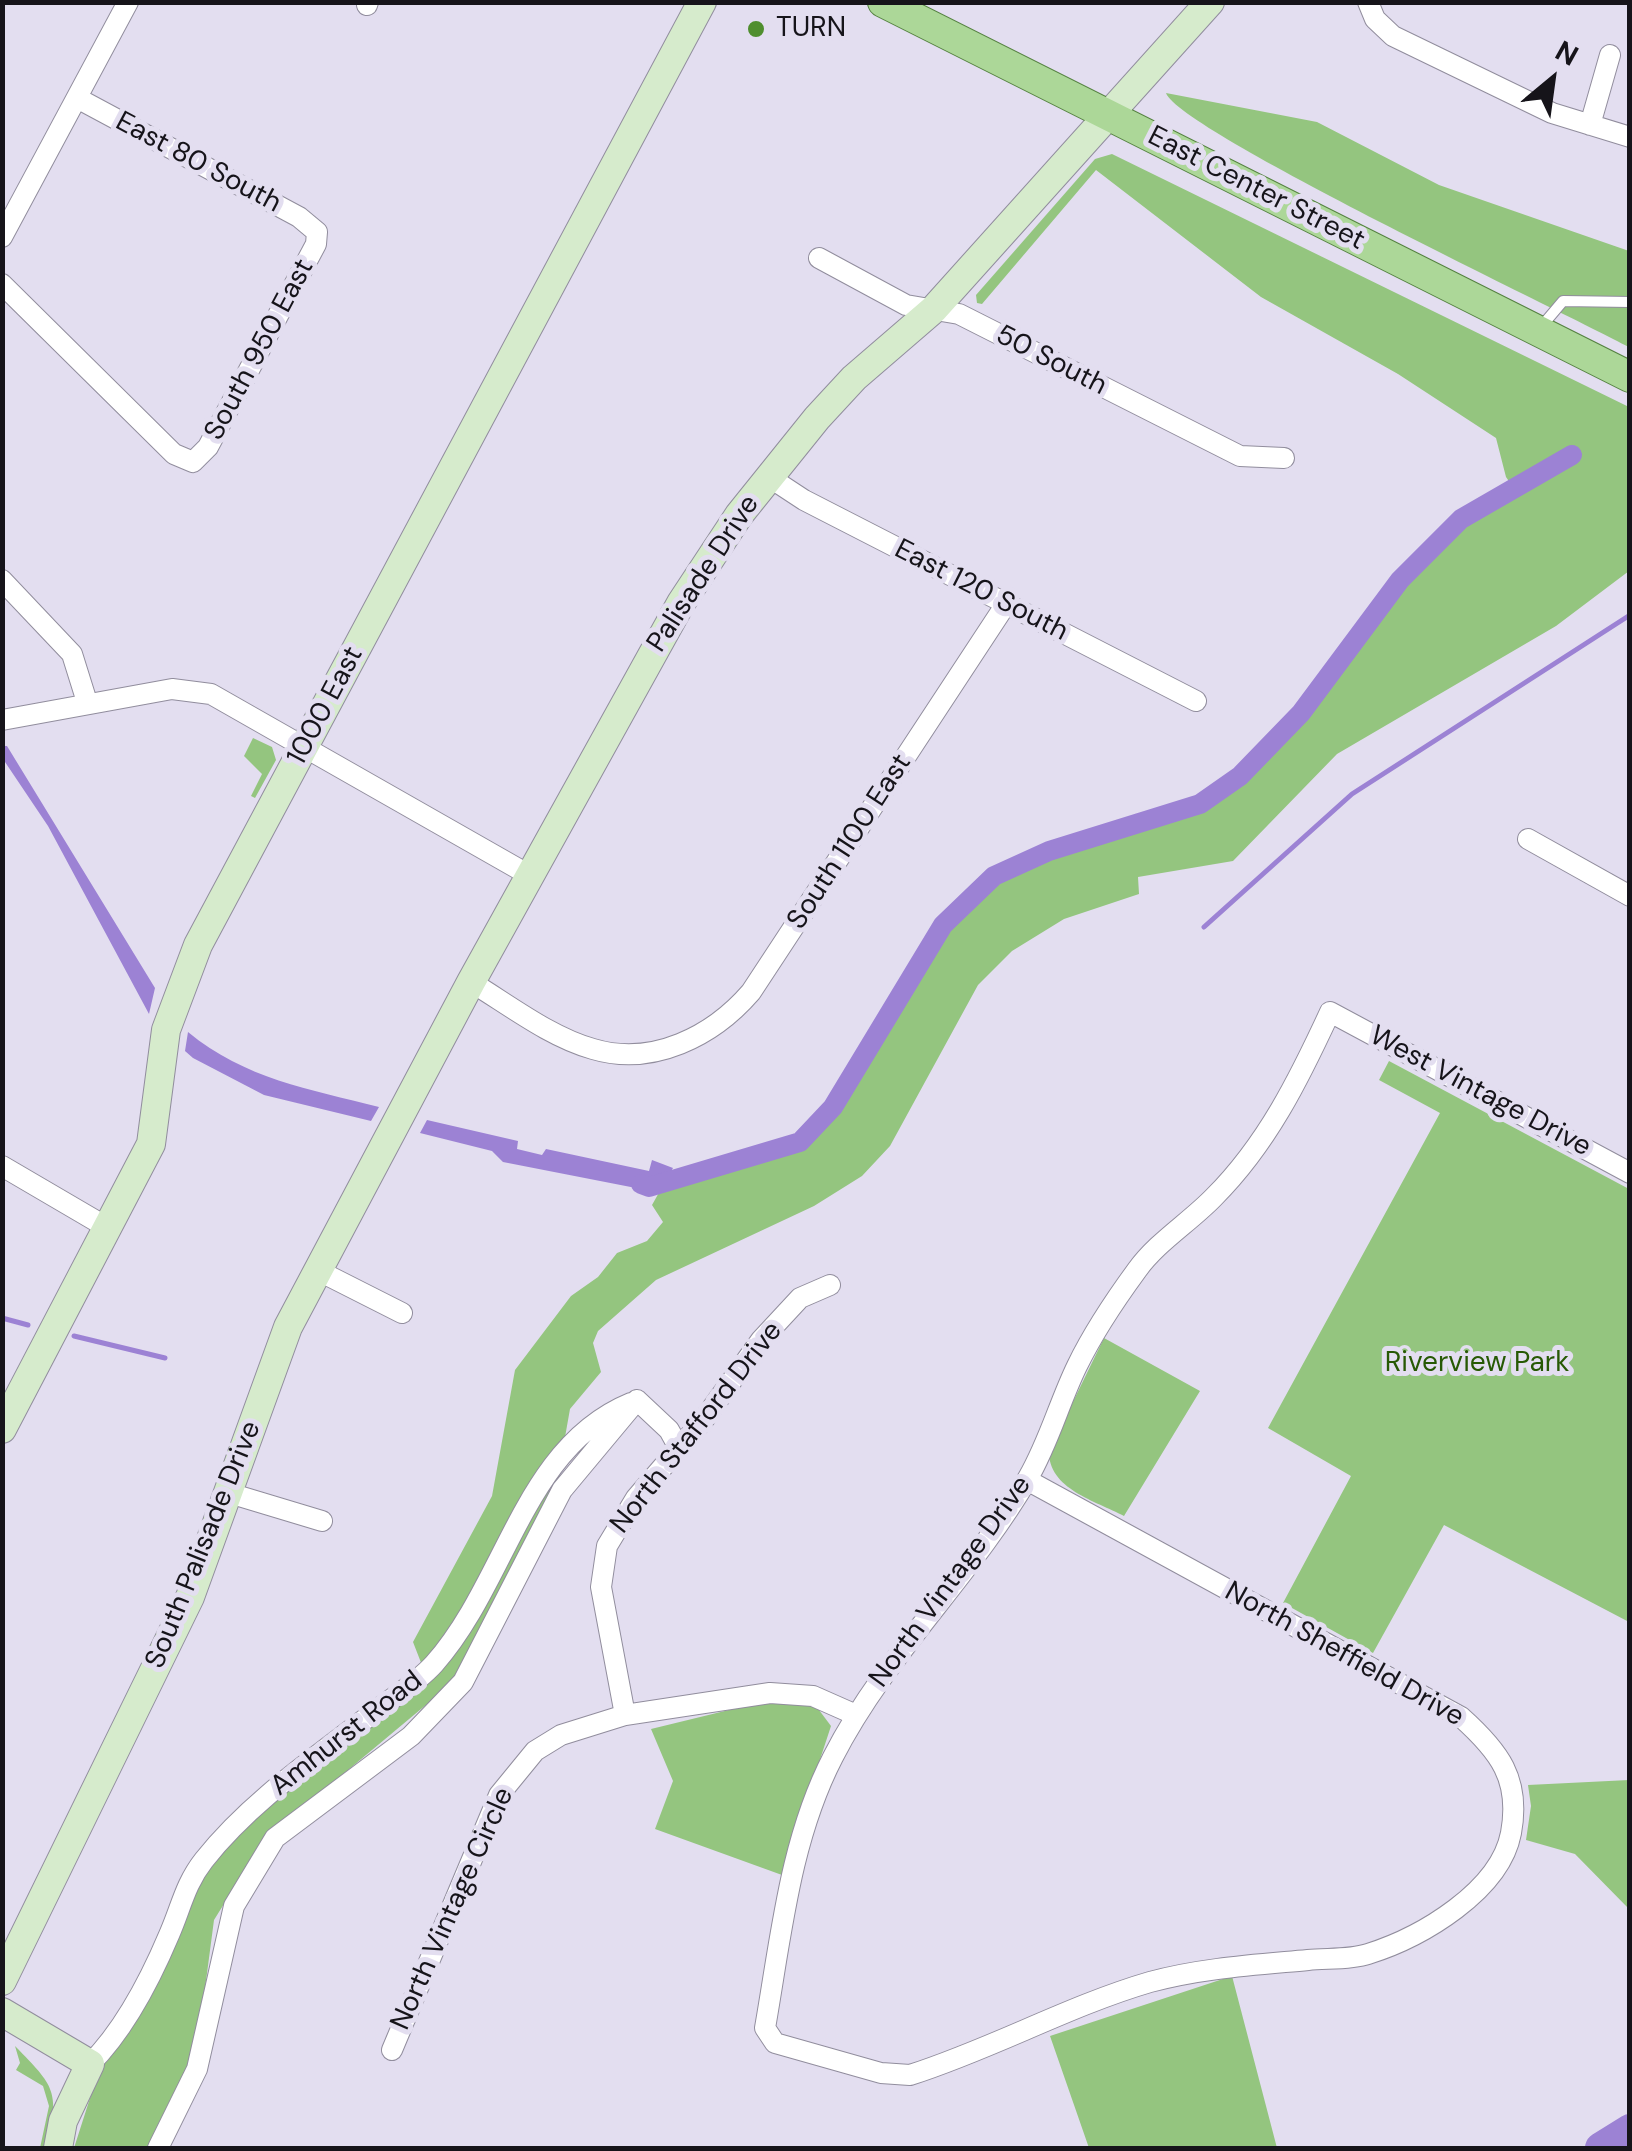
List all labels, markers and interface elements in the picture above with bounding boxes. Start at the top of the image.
place label: TURN [776,12,846,46]
marker: TURN [745,18,767,40]
north arrow [1502,30,1602,130]
text: N [1549,32,1585,74]
street label: East 80 South [110,105,286,221]
street label: East Center Street [1142,120,1370,258]
street label: South 950 East [198,254,322,446]
street label: 50 South [990,319,1112,403]
street label: Palisade Drive [641,489,767,659]
street label: East 120 South [889,533,1073,649]
street label: 1000 East [281,641,371,771]
street label: South 1100 East [781,748,919,936]
street label: West Vintage Drive [1364,1019,1596,1165]
street label: North Stafford Drive [604,1315,790,1541]
park label: Riverview Park [1385,1347,1569,1381]
street label: South Palisade Drive [139,1416,269,1674]
street label: North Vintage Drive [863,1470,1039,1694]
street label: North Sheffield Drive [1219,1575,1469,1735]
street label: Amhurst Road [265,1664,429,1804]
street label: North Vintage Circle [384,1783,522,2035]

